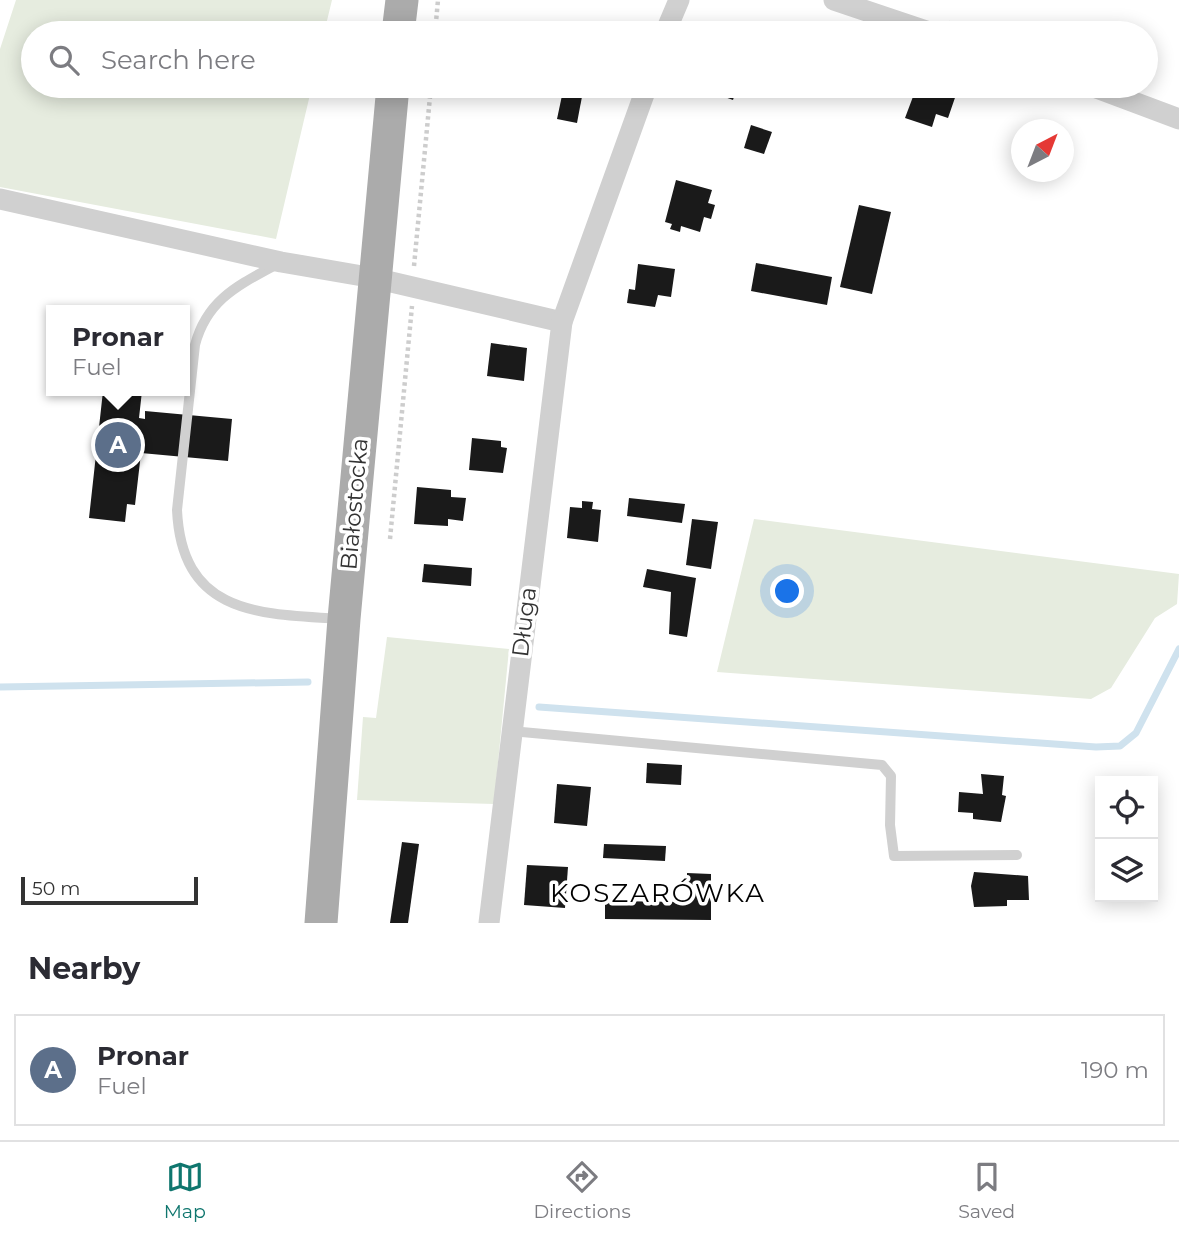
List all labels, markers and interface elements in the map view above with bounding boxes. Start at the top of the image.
search box [21,21,1158,98]
icon: search [45,41,83,79]
text: Search here [101,44,256,76]
north arrow [1011,119,1074,182]
popup [46,305,190,396]
text: Pronar [72,321,164,353]
text: Fuel [72,353,122,381]
pin: A [95,419,141,471]
street label: Białostocka [334,437,374,571]
your location [770,574,804,608]
street label: Długa [506,585,542,659]
map controls [1095,776,1158,902]
button: locate [1095,776,1158,839]
button: layers [1095,839,1158,902]
scale bar [21,874,198,906]
text: 50 m [32,877,80,900]
district label: KOSZARÓWKA [550,877,766,909]
text: Nearby [28,950,140,987]
text: Pronar [97,1040,189,1072]
text: A [44,1056,62,1084]
text: 190 m [1081,1056,1149,1084]
text: Fuel [97,1072,147,1100]
tab: Map [164,1158,206,1223]
tab: Directions [533,1158,631,1223]
tab: Saved [958,1158,1015,1223]

